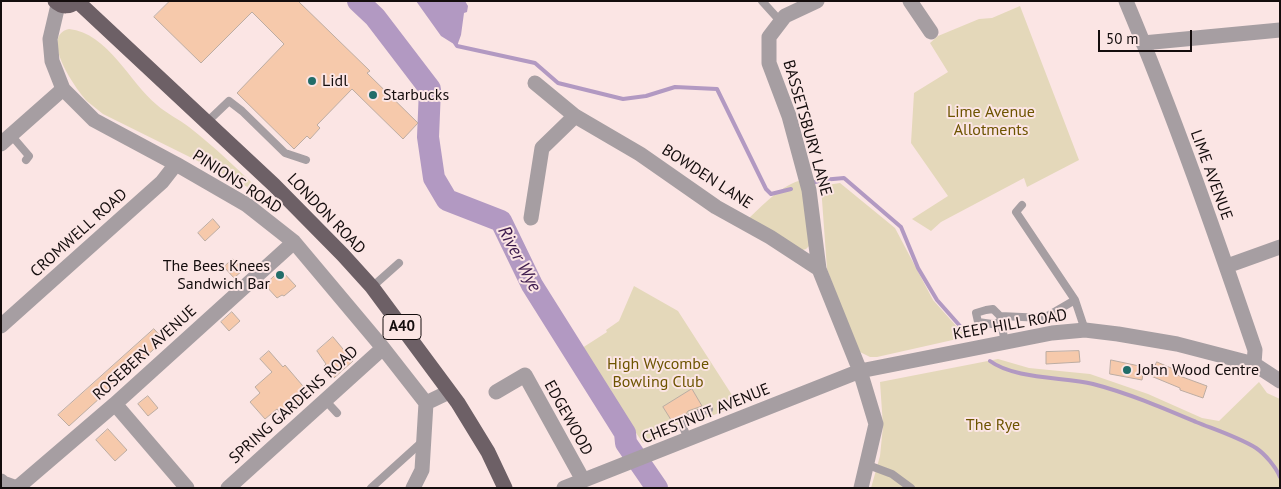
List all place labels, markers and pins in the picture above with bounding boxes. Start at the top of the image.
place label: Lidl [322,71,348,91]
marker: Lidl [306,75,318,87]
place label: Starbucks [383,85,449,105]
marker: Starbucks [367,89,379,101]
place label: The Bees Knees Sandwich Bar [163,256,270,294]
marker: The Bees Knees Sandwich Bar [274,269,286,281]
place label: John Wood Centre [1137,360,1259,380]
marker: John Wood Centre [1121,364,1133,376]

